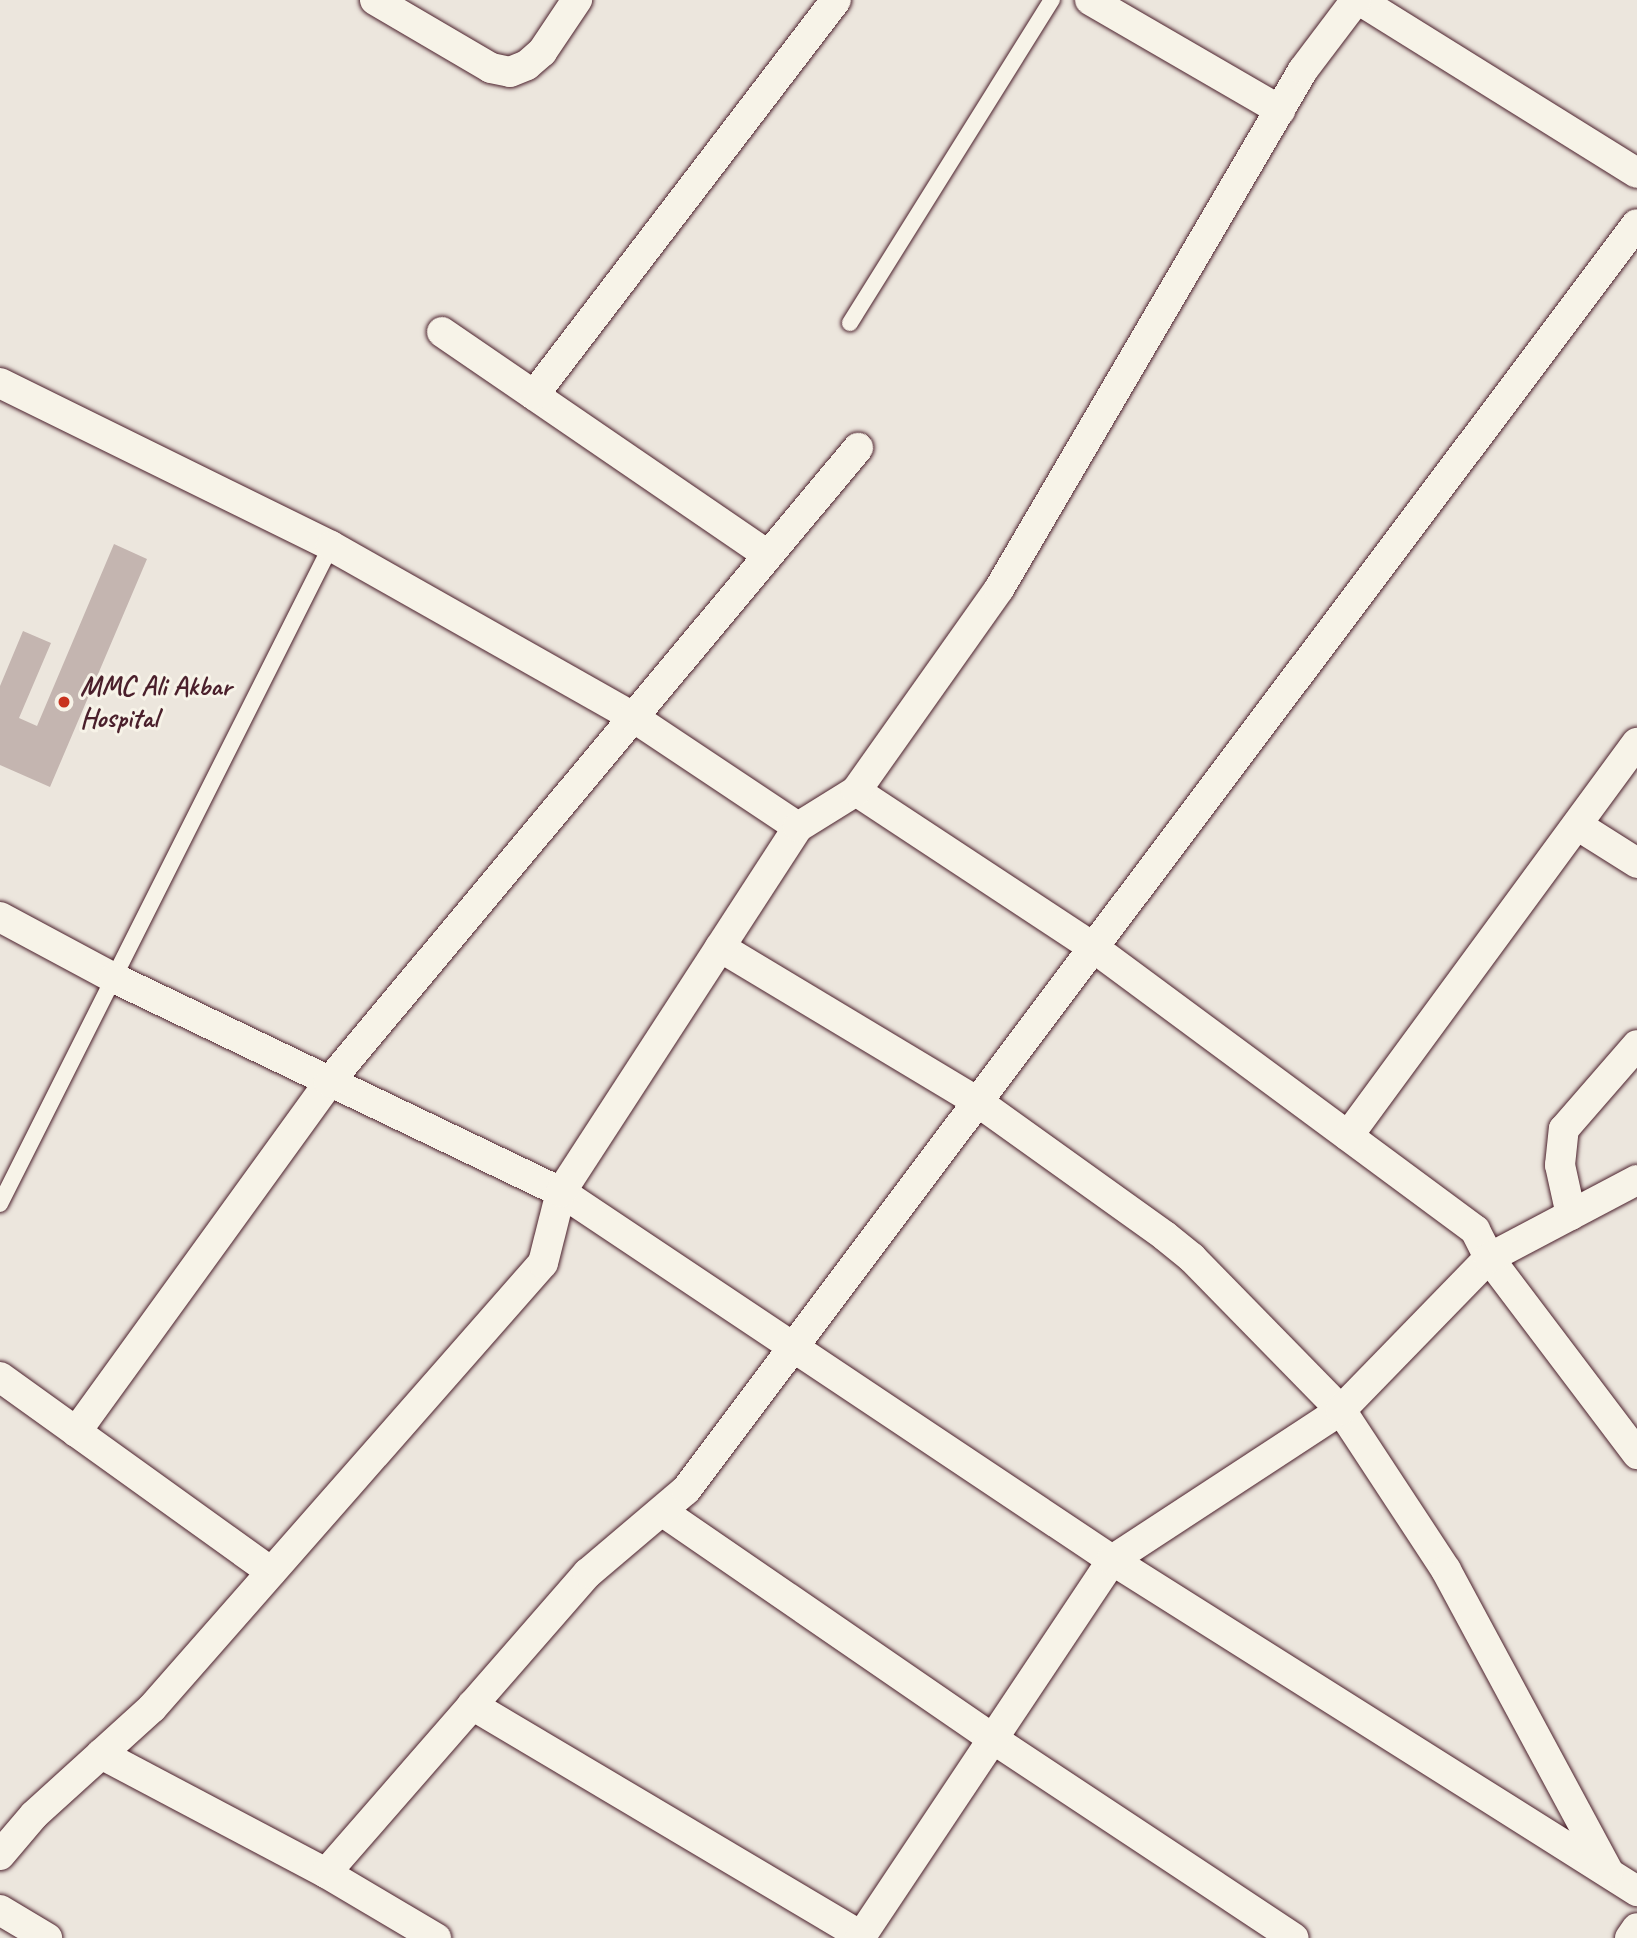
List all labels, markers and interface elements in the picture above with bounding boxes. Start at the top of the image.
place label: MMC Ali Akbar Hospital [80,669,233,735]
marker: MMC Ali Akbar Hospital [54,692,74,712]

